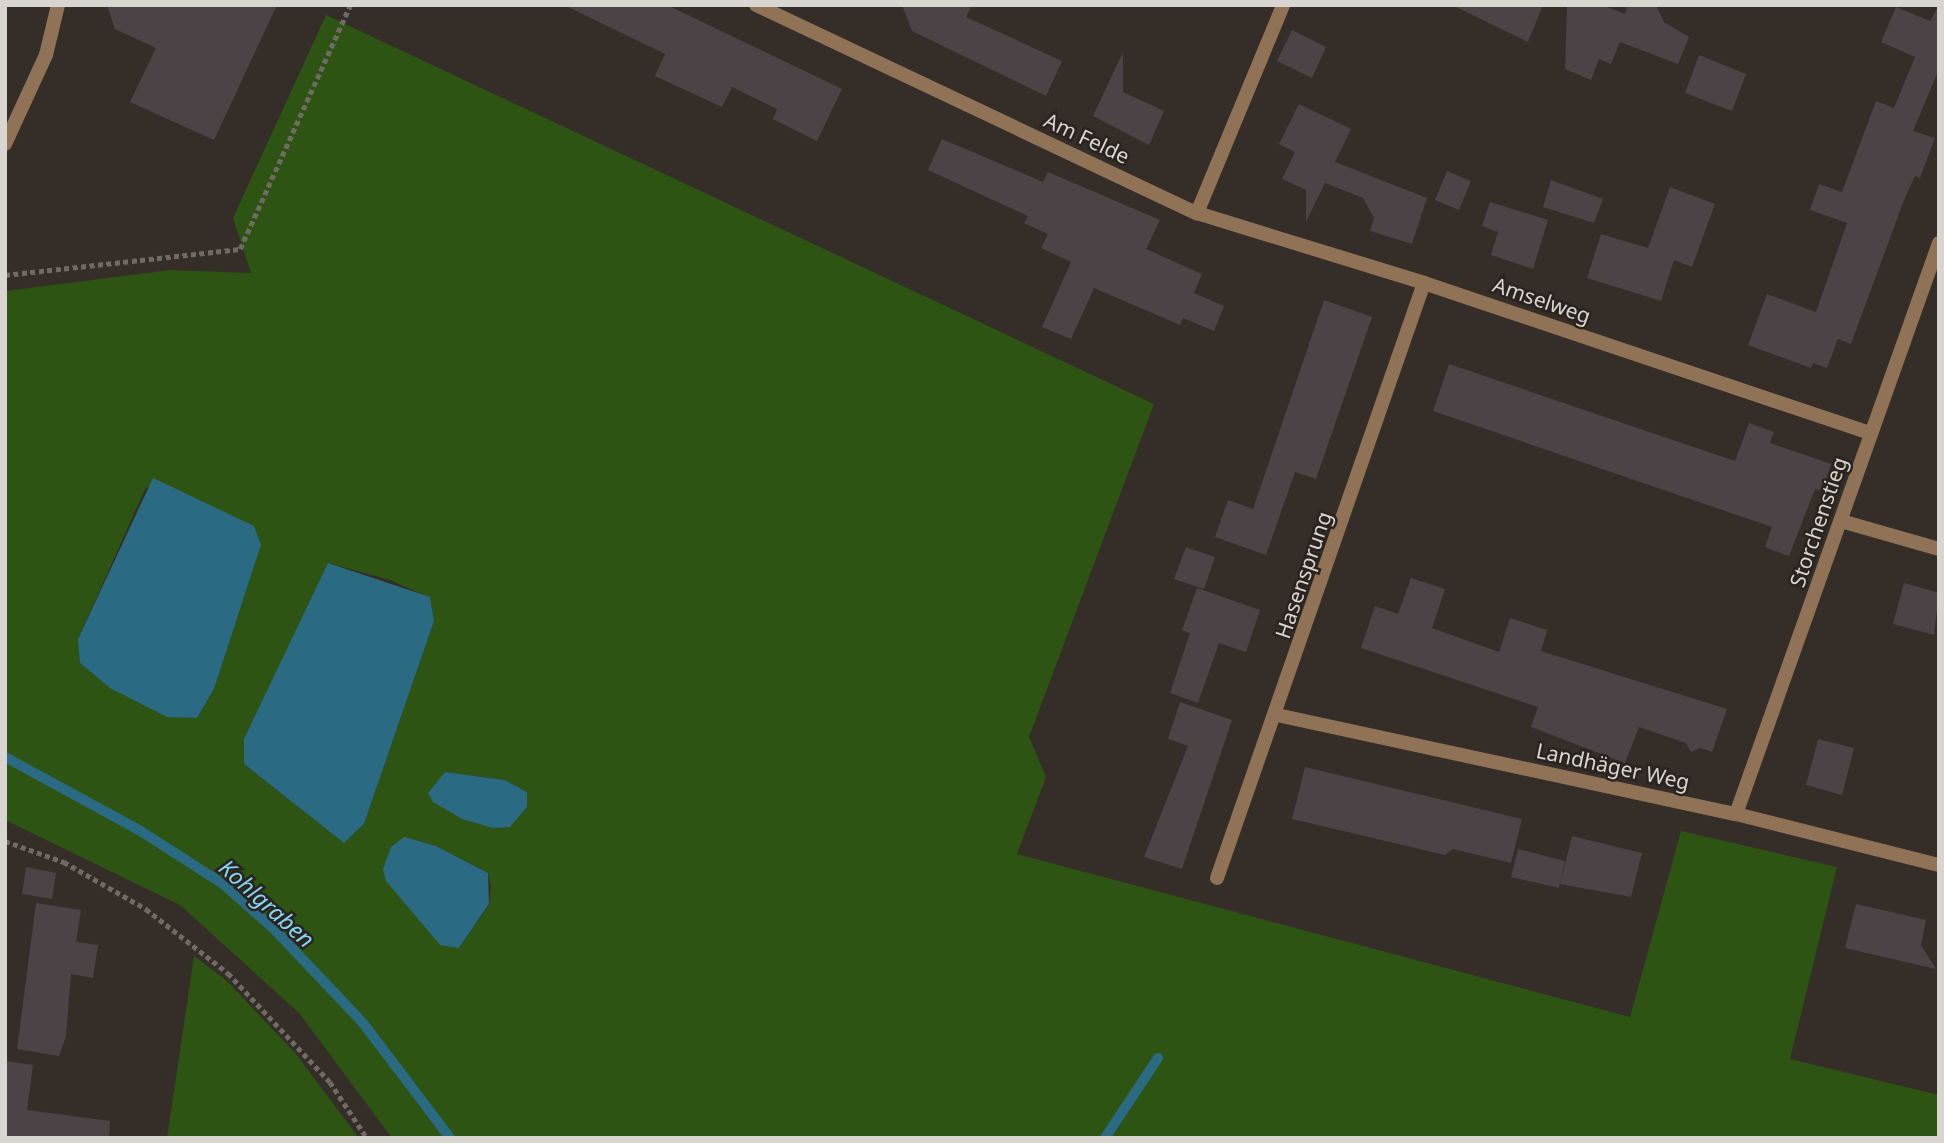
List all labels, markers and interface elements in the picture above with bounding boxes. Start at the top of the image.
street label: Am Felde [1040,107,1134,169]
street label: Amselweg [1490,272,1594,328]
street label: Storchenstieg [1784,454,1852,590]
street label: Hasensprung [1269,508,1337,642]
street label: Landhäger Weg [1534,737,1692,795]
water label: Kohlgraben [214,853,320,953]

